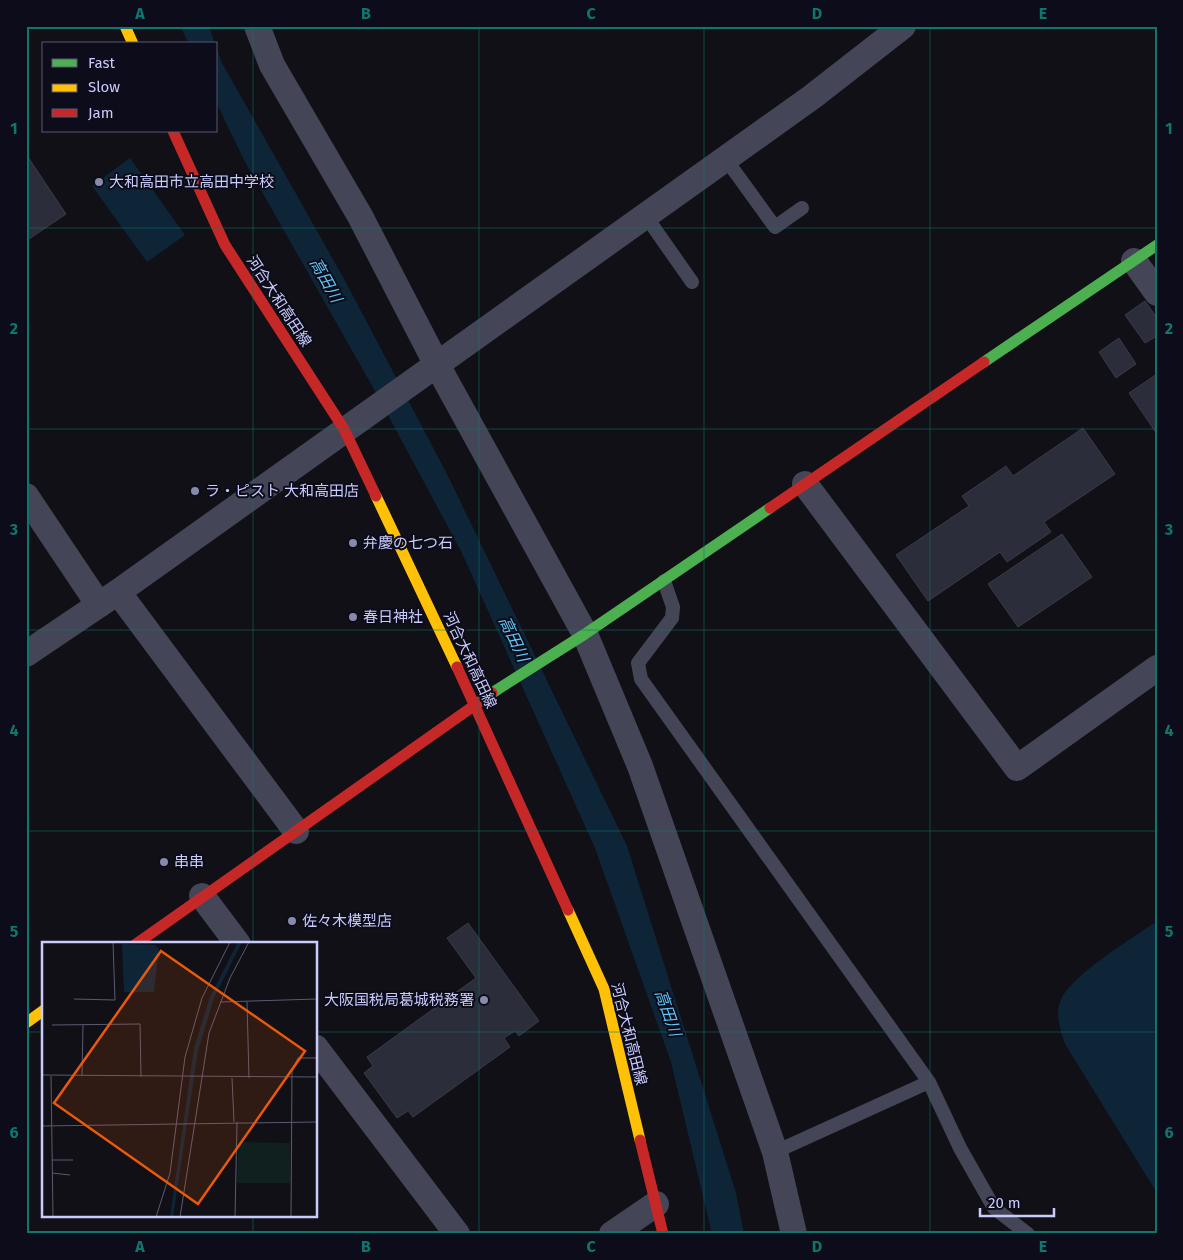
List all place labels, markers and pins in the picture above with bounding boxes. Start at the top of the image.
place label: 大和高田市立高田中学校 [109,173,274,191]
marker: 大和高田市立高田中学校 [93,176,105,188]
place label: ラ・ピスト 大和高田店 [205,482,359,500]
marker: ラ・ピスト 大和高田店 [189,485,201,497]
place label: 弁慶の七つ石 [363,534,453,552]
marker: 弁慶の七つ石 [347,537,359,549]
place label: 春日神社 [363,608,423,626]
marker: 春日神社 [347,611,359,623]
place label: 串串 [174,853,204,871]
marker: 串串 [158,856,170,868]
place label: 佐々木模型店 [302,912,392,930]
marker: 佐々木模型店 [286,915,298,927]
place label: 大阪国税局葛城税務署 [324,991,474,1009]
marker: 大阪国税局葛城税務署 [478,994,490,1006]

